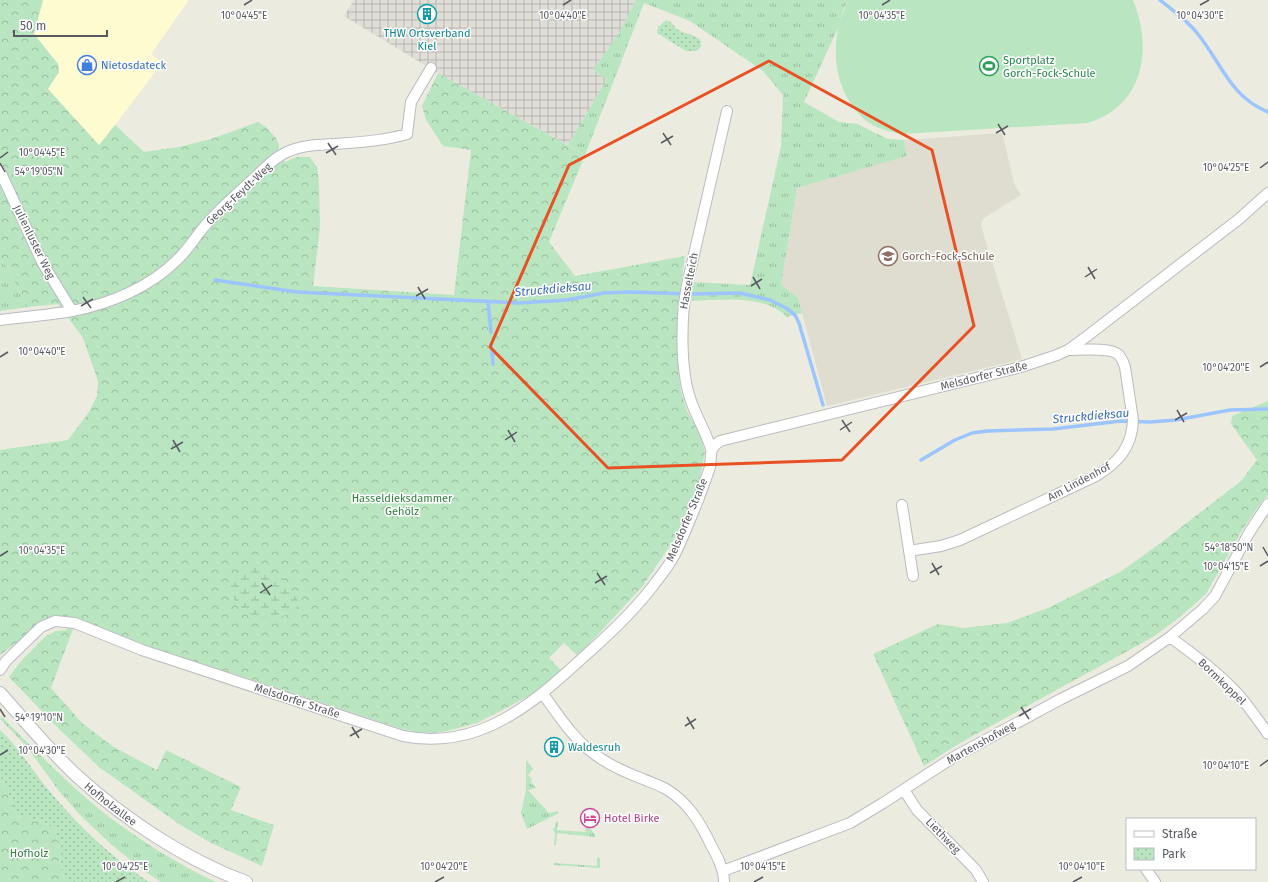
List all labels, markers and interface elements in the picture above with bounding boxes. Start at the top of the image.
building icon: THW Ortsverband Kiel [416,3,438,25]
text: 10°04'45"E [221,10,267,22]
text: 10°04'40"E [539,10,587,22]
text: 10°04'35"E [859,10,905,22]
text: 10°04'30"E [1176,10,1224,22]
scale bar [14,12,107,38]
text: 50 m [20,19,46,33]
place label: THW Ortsverband Kiel [384,27,471,53]
shop icon: Nietosdateck [76,54,98,76]
place label: Sportplatz Gorch-Fock-Schule [1003,54,1096,80]
sports icon: Sportplatz Gorch-Fock-Schule [978,55,1000,77]
place label: Nietosdateck [101,59,167,72]
text: 10°04'45"E [19,147,65,159]
street label: Georg-Feydt-Weg [203,160,275,228]
text: 10°04'25"E [1203,162,1249,174]
text: 54°19'05"N [15,166,63,178]
street label: Julienluster Weg [10,203,58,281]
school or university icon: Gorch-Fock-Schule [877,245,899,267]
place label: Gorch-Fock-Schule [902,250,995,263]
street label: Hasselteich [677,252,701,310]
water label: Struckdieksau [513,279,592,299]
text: 10°04'40"E [18,346,66,358]
street label: Melsdorfer Straße [939,359,1029,393]
text: 10°04'20"E [1202,362,1250,374]
water label: Struckdieksau [1051,406,1130,426]
street label: Am Lindenhof [1045,459,1114,504]
street label: Melsdorfer Straße [664,476,710,564]
park label: Hasseldieksdammer Gehölz [352,492,453,518]
text: 54°18'50"N [1205,542,1253,554]
text: 10°04'35"E [19,545,65,557]
text: 10°04'15"E [1203,561,1249,573]
street label: Bormkoppel [1196,656,1248,708]
street label: Melsdorfer Straße [253,681,341,721]
text: 54°19'10"N [15,712,63,724]
street label: Martenshofweg [944,719,1018,767]
building icon: Waldesruh [543,736,565,758]
place label: Waldesruh [568,741,621,754]
text: 10°04'30"E [18,745,66,757]
text: 10°04'10"E [1203,760,1249,772]
street label: Hofholzallee [82,779,139,828]
hotel icon: Hotel Birke [579,807,601,829]
place label: Hotel Birke [604,812,659,825]
street label: Liethweg [923,815,963,857]
legend [1126,818,1256,870]
text: Straße [1162,827,1197,841]
park label: Hofholz [10,847,48,860]
text: Park [1162,847,1186,861]
text: 10°04'25"E [102,861,148,873]
text: 10°04'20"E [420,861,468,873]
text: 10°04'15"E [740,861,786,873]
text: 10°04'10"E [1059,861,1105,873]

